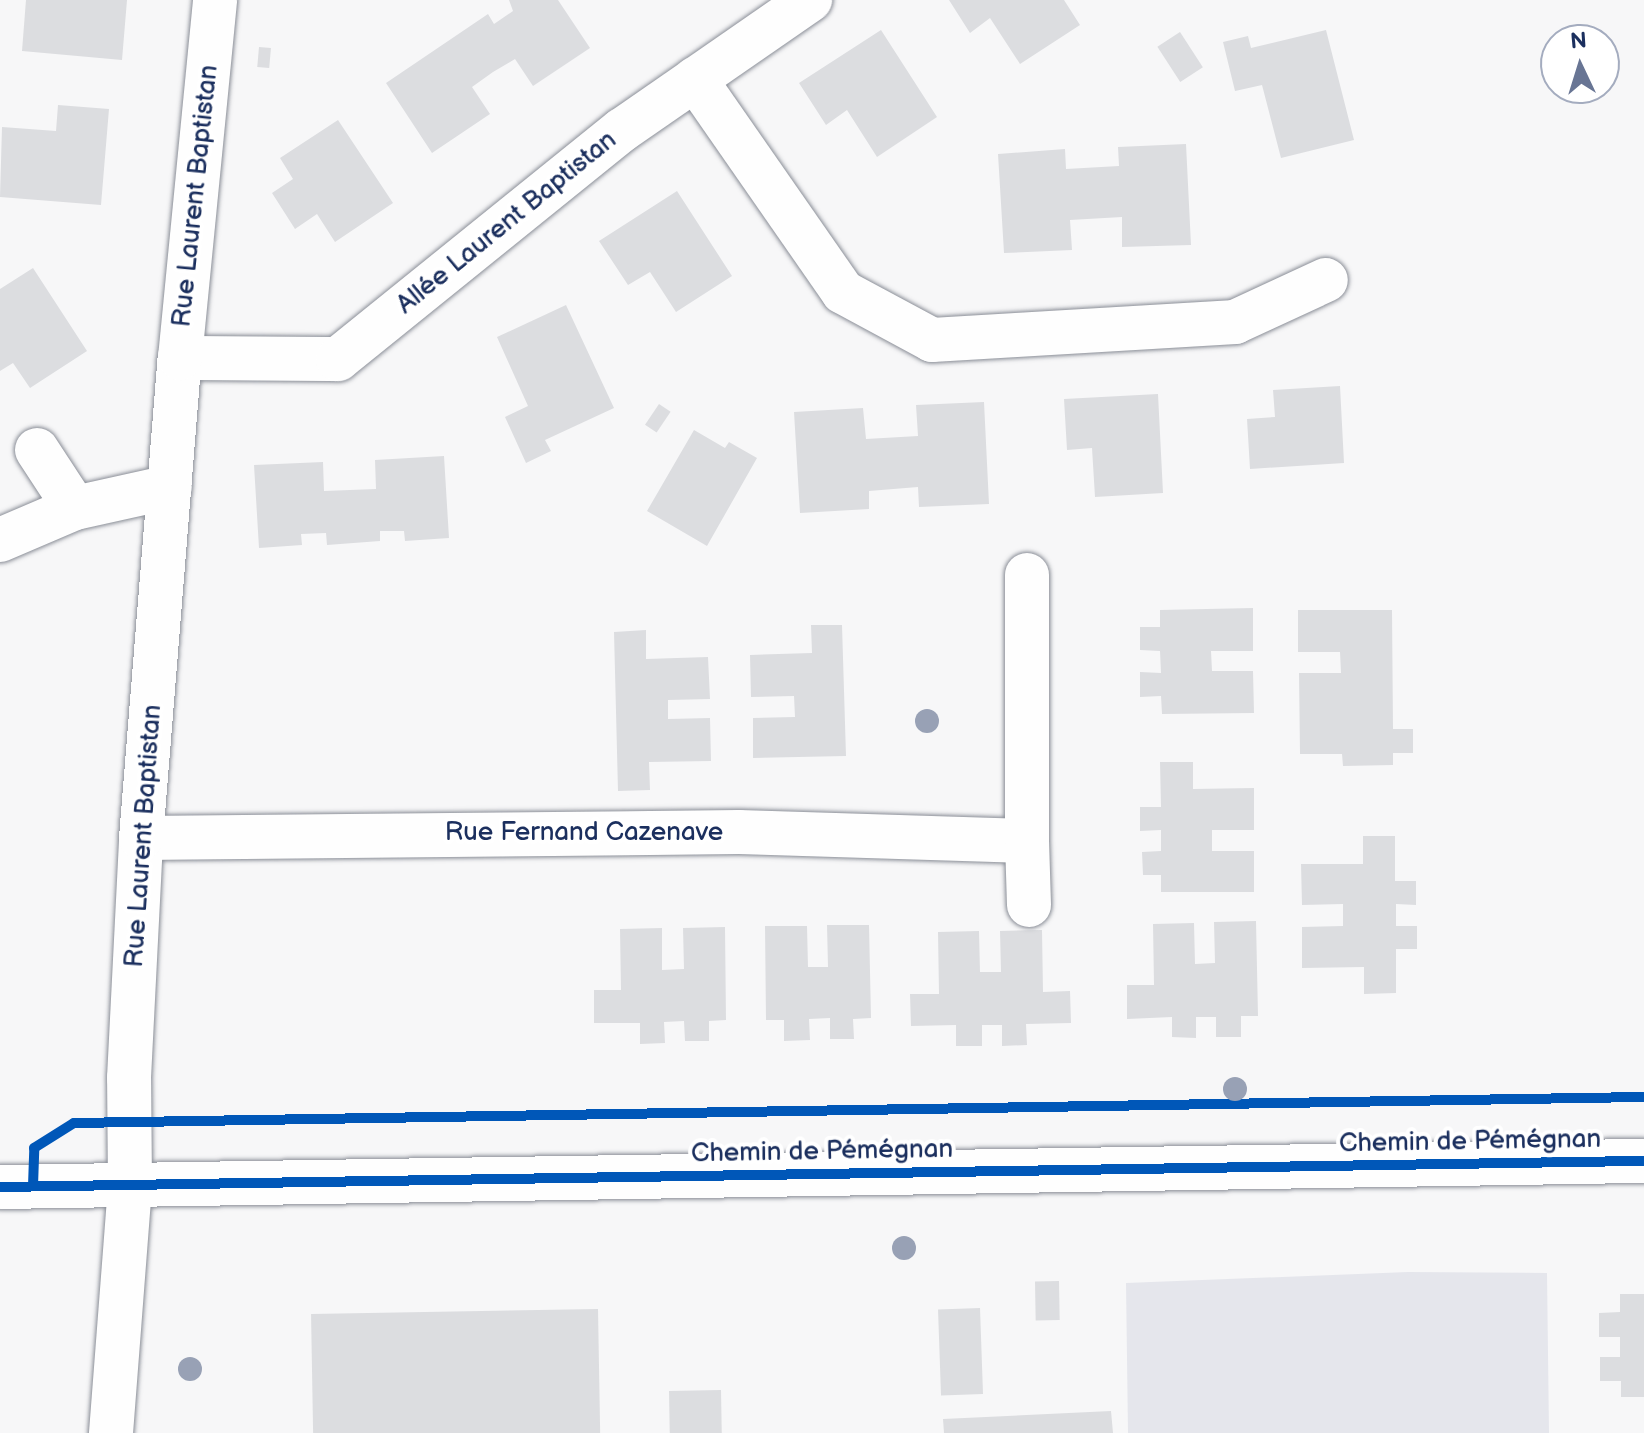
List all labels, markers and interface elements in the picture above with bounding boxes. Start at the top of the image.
north arrow [1540,24,1620,104]
text: N [1569,28,1588,56]
street label: Rue Laurent Baptistan [167,63,225,329]
street label: Allée Laurent Baptistan [391,125,623,321]
street label: Rue Laurent Baptistan [119,703,169,969]
street label: Rue Fernand Cazenave [445,817,723,849]
street label: Chemin de Pémégnan [1339,1124,1601,1160]
street label: Chemin de Pémégnan [691,1134,953,1170]

